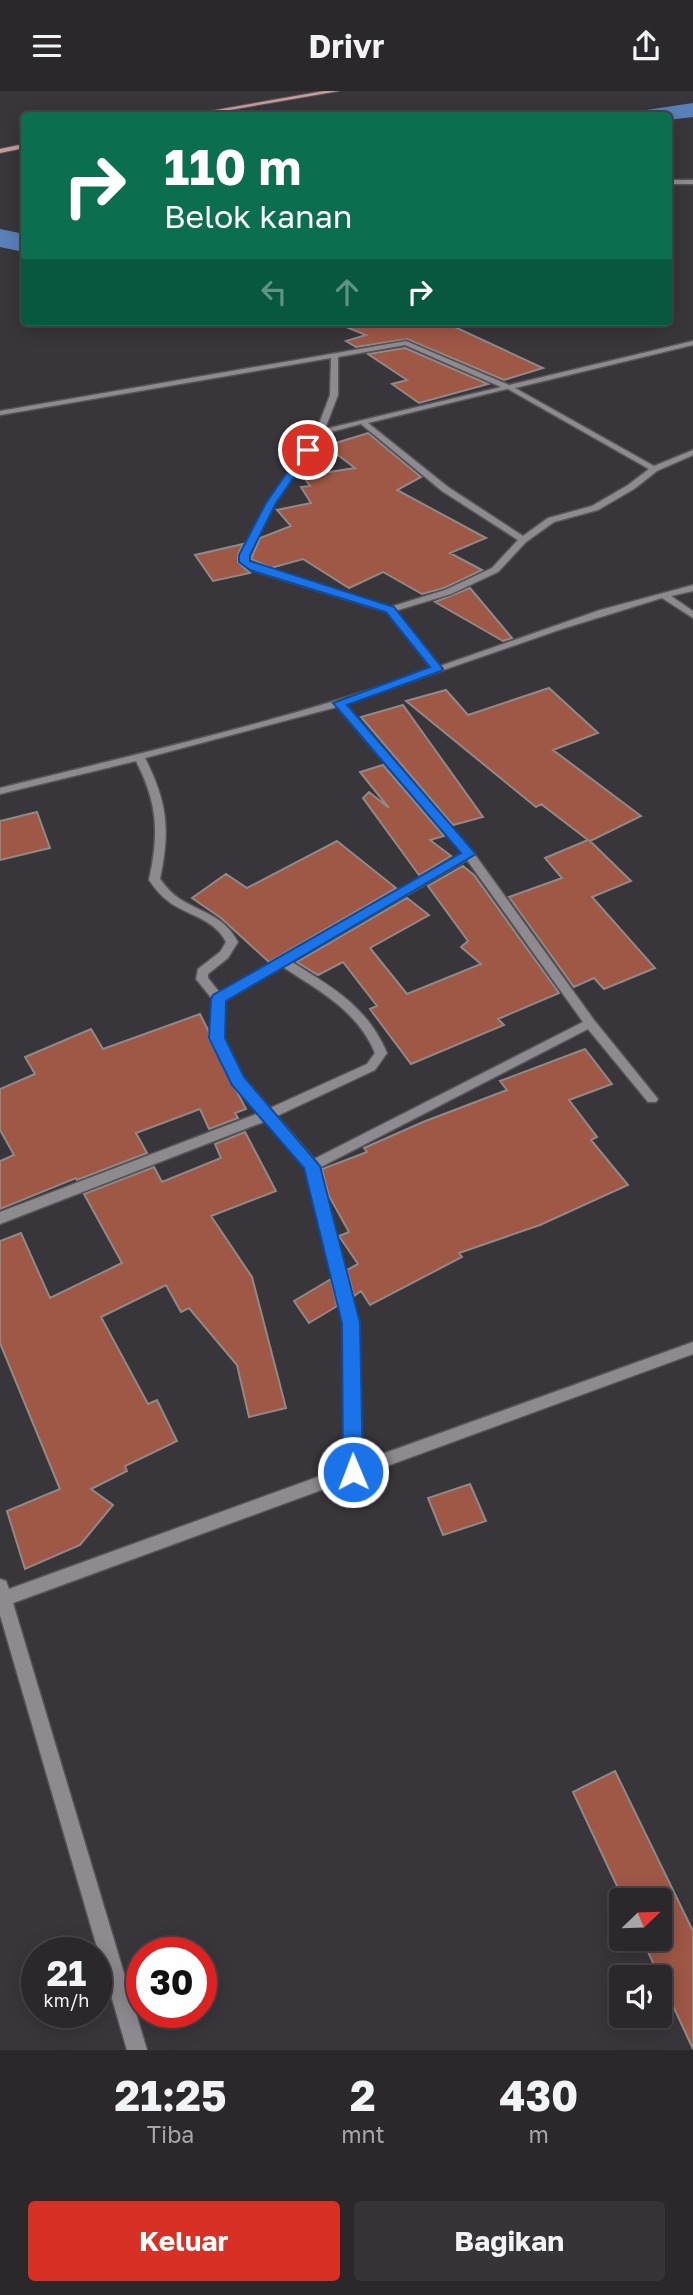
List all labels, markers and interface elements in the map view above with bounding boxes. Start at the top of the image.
icon: menu [28,27,66,65]
text: Drivr [309,27,384,65]
icon: share [627,27,665,65]
text: 110 m [164,137,301,196]
icon: right [49,140,140,231]
text: Belok kanan [164,197,352,235]
icon: left [255,273,293,311]
icon: ahead [328,273,366,311]
icon: right [401,273,439,311]
pin [278,420,338,480]
icon: arrive [289,431,327,469]
position arrow [316,1435,390,1509]
north arrow [609,1888,672,1951]
map controls [609,1888,672,2028]
speed limit sign: 30 [126,1937,217,2028]
text: 21 [47,1952,86,1994]
button: sound [609,1965,672,2028]
text: km/h [44,1989,89,2011]
text: 21:25 [115,2070,227,2120]
text: 2 [350,2070,376,2120]
text: 430 [499,2070,578,2120]
text: Tiba [147,2120,194,2148]
text: mnt [341,2120,385,2148]
text: m [529,2120,549,2148]
button: Keluar [28,2201,340,2281]
button: Bagikan [354,2201,665,2281]

